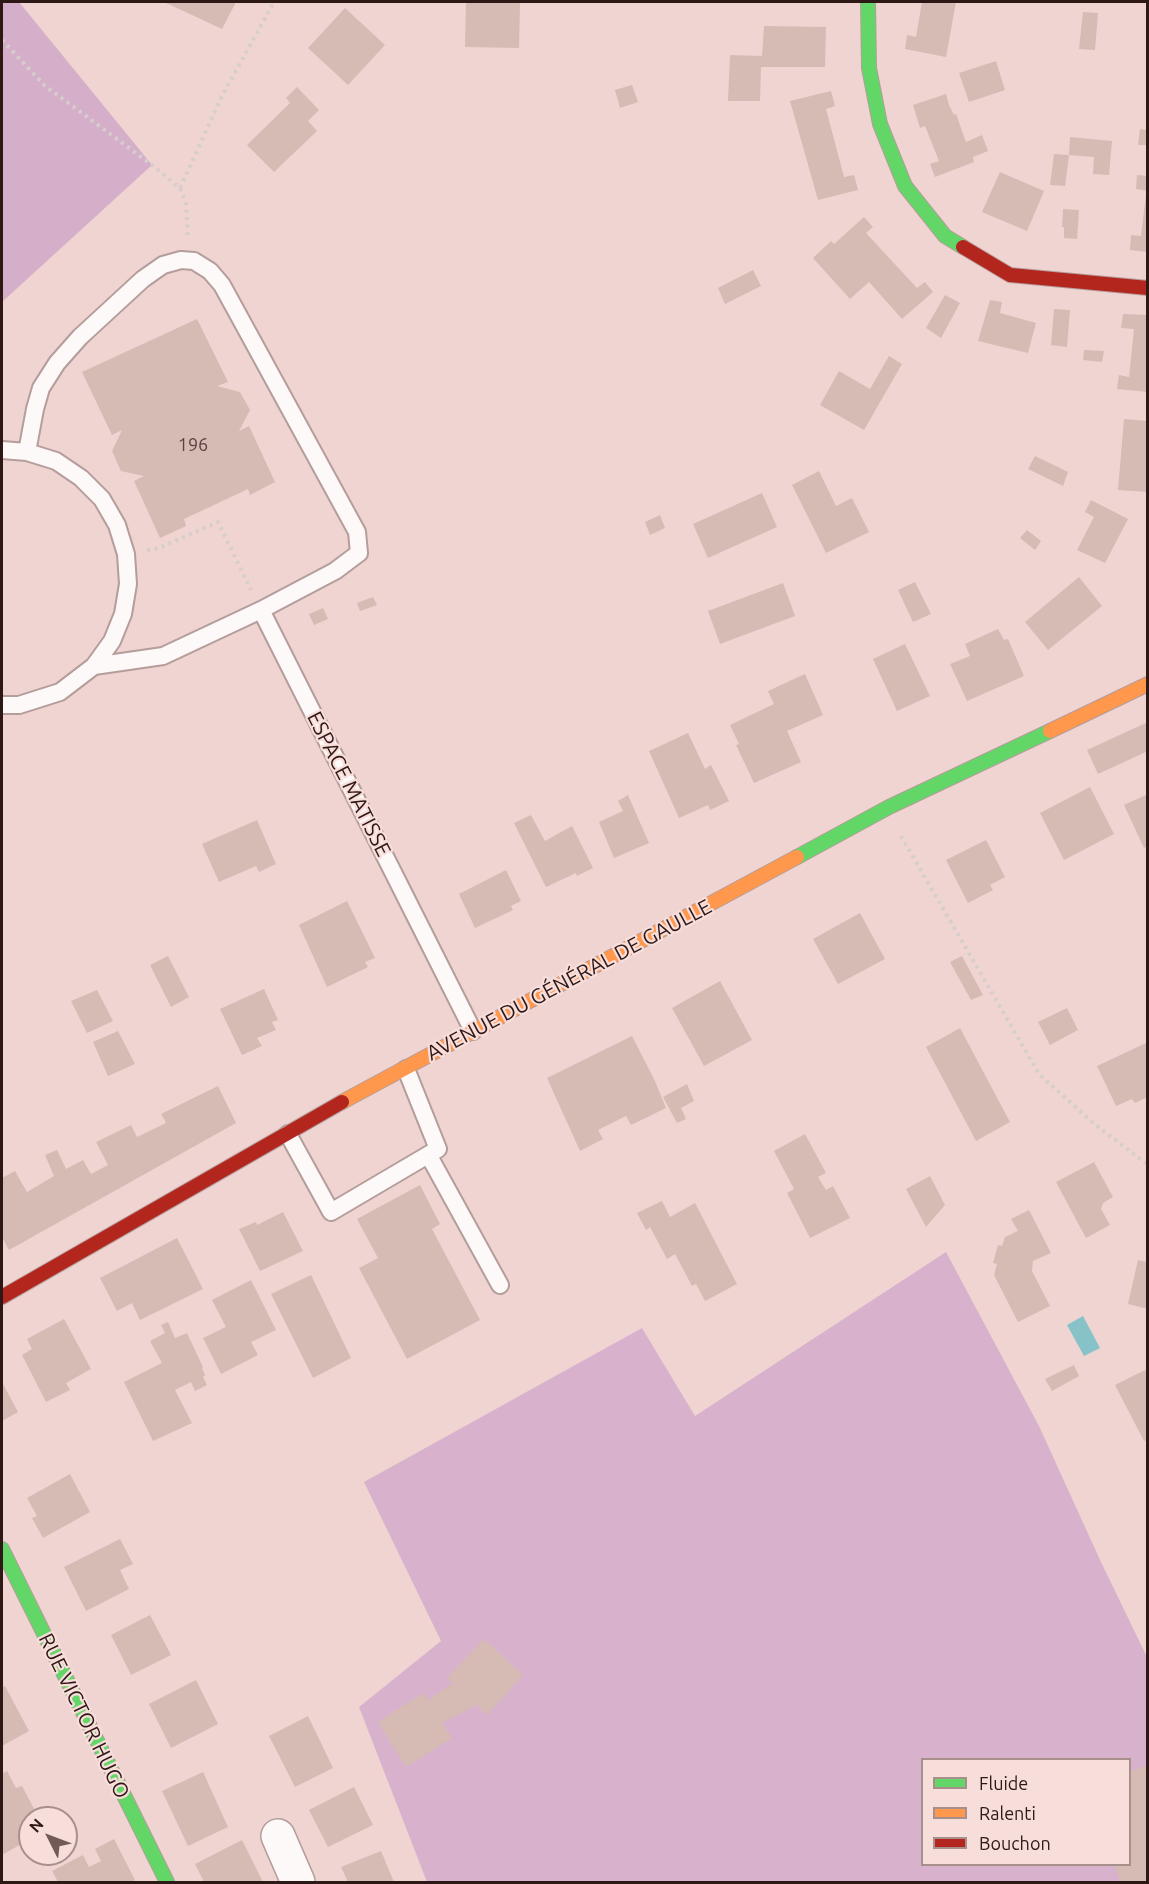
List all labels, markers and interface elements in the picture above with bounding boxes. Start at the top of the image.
house number: 196 [178,434,208,456]
street label: ESPACE MATISSE [302,707,396,861]
street label: AVENUE DU GÉNÉRAL DE GAULLE [422,894,716,1066]
street label: RUE VICTOR HUGO [33,1629,135,1803]
legend [921,1758,1131,1866]
text: Fluide [979,1773,1028,1793]
text: Ralenti [979,1803,1036,1823]
north arrow [18,1806,78,1866]
text: N [25,1815,47,1836]
text: Bouchon [979,1833,1051,1853]

